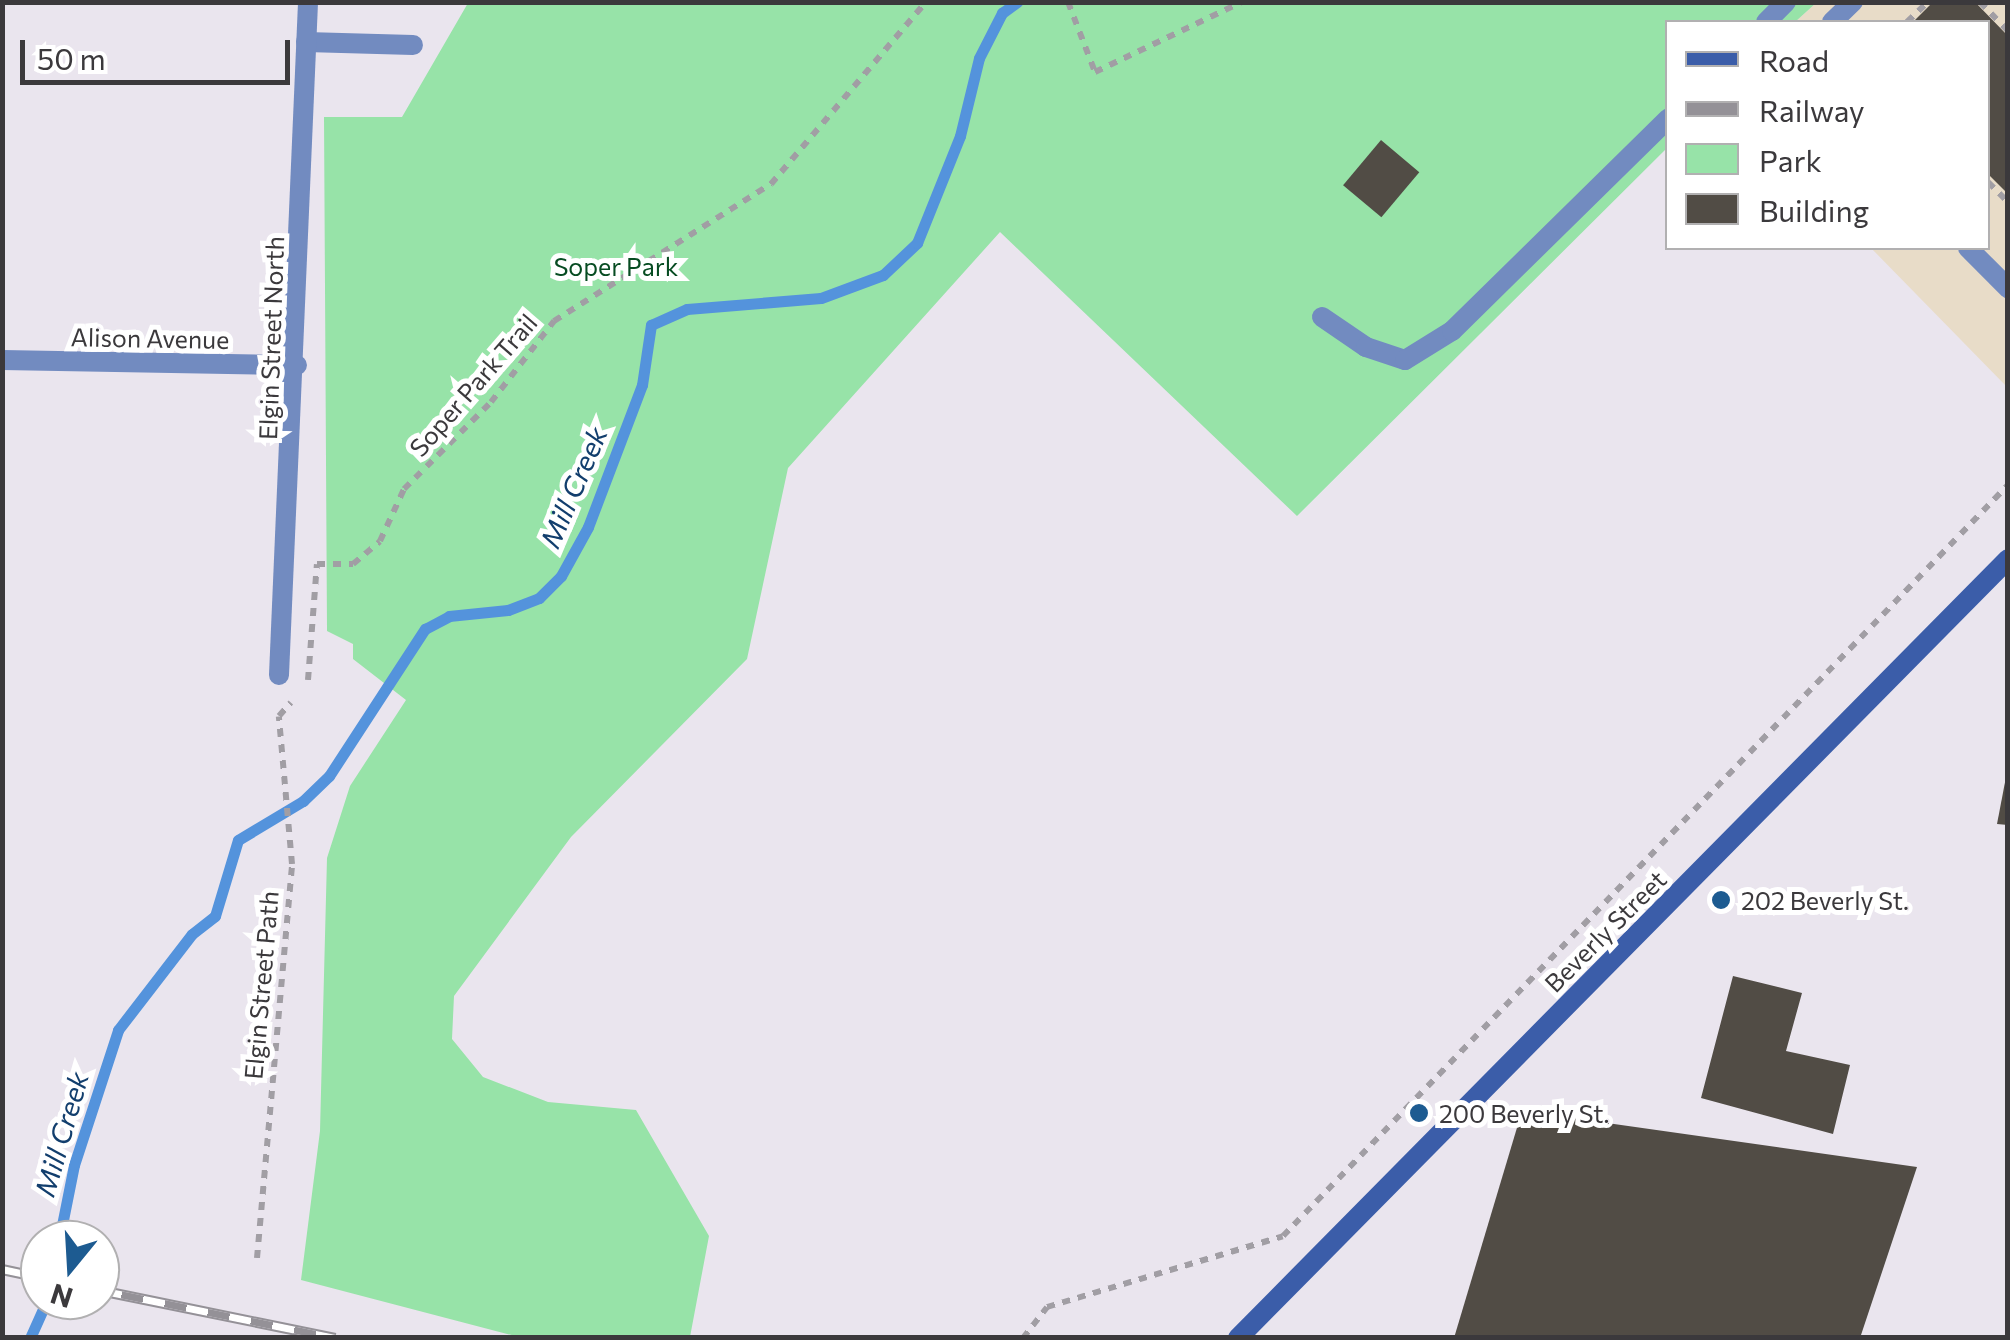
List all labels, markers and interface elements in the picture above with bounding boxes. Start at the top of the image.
scale bar [25,20,295,82]
legend [1665,20,1990,250]
text: 50 m [37,39,106,76]
text: Road [1759,41,1829,78]
text: Railway [1759,91,1865,128]
text: Park [1759,141,1822,178]
text: Building [1759,191,1869,228]
street label: Elgin Street North [252,236,290,440]
park label: Soper Park [554,251,678,281]
street label: Soper Park Trail [403,308,543,462]
street label: Alison Avenue [70,322,230,354]
water label: Mill Creek [532,421,614,553]
street label: Beverly Street [1538,864,1672,998]
place label: 202 Beverly St. [1741,885,1909,915]
marker: 202 Beverly St. [1710,889,1732,911]
street label: Elgin Street Path [238,890,284,1080]
water label: Mill Creek [27,1068,95,1200]
place label: 200 Beverly St. [1439,1098,1609,1128]
marker: 200 Beverly St. [1408,1102,1430,1124]
north arrow [20,1220,120,1320]
text: N [46,1277,77,1316]

